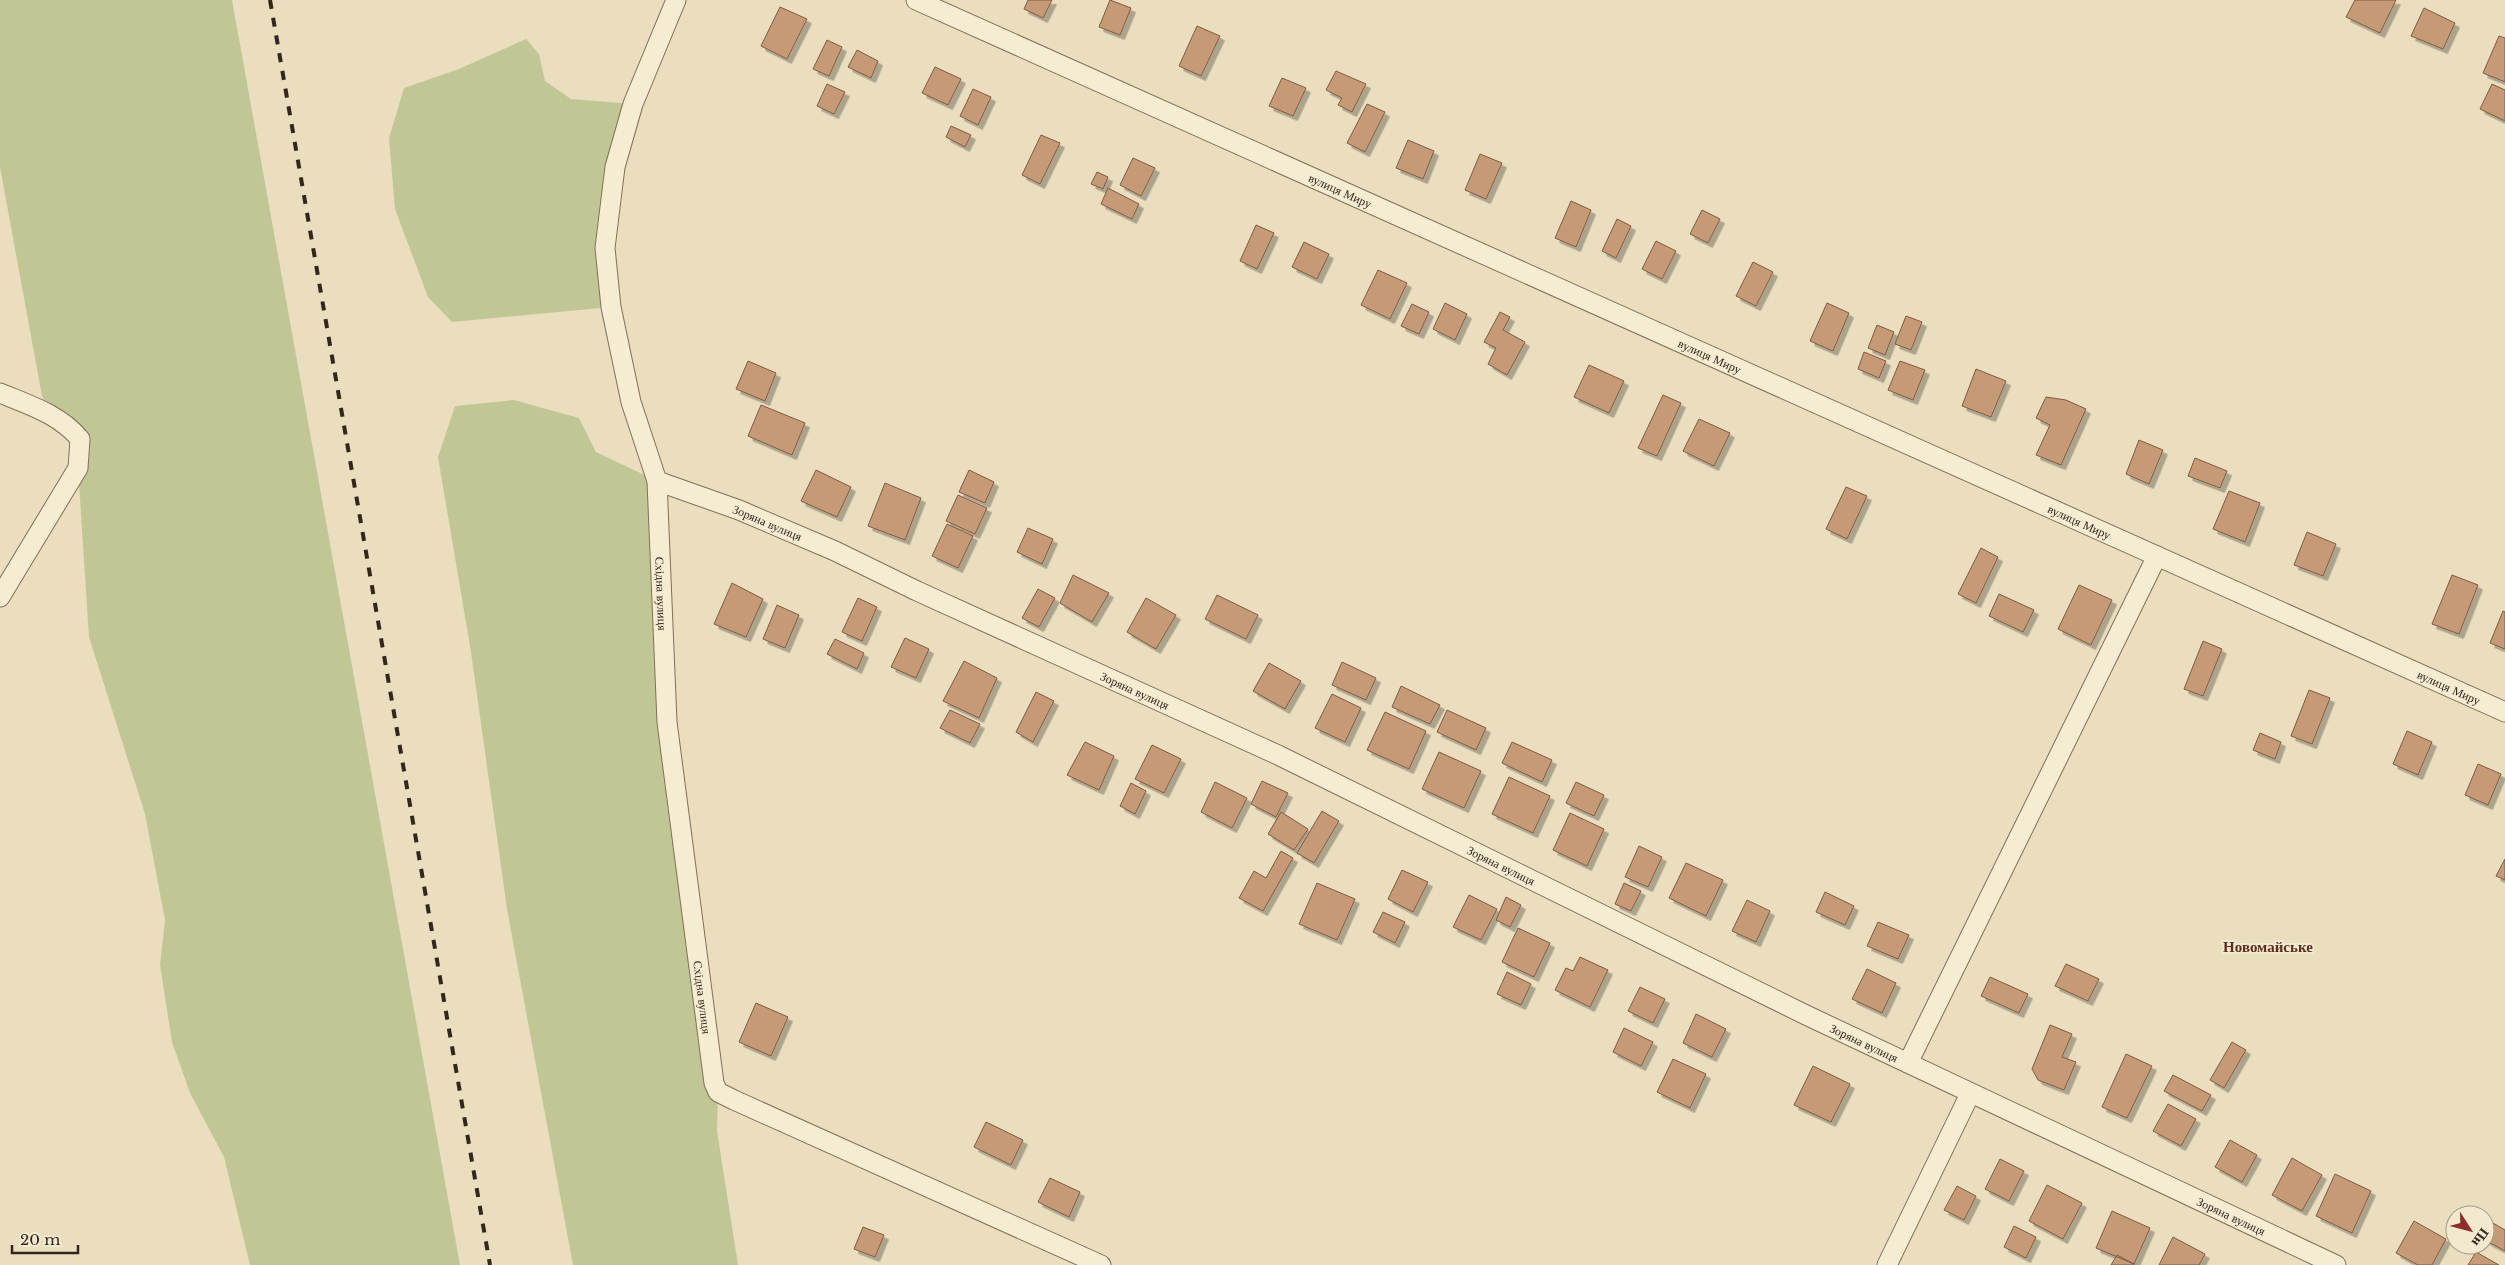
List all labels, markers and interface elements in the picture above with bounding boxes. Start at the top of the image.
street label: вулиця Миру [1306,169,1374,211]
street label: вулиця Миру [1676,335,1744,376]
street label: Зоряна вулиця [731,501,805,544]
street label: вулиця Миру [2046,501,2113,542]
street label: Східна вулиця [653,556,671,631]
street label: вулиця Миру [2415,666,2483,708]
street label: Зоряна вулиця [1098,668,1172,712]
street label: Зоряна вулиця [1465,842,1538,888]
district label: Новомайське [2223,937,2313,956]
street label: Східна вулиця [691,960,715,1035]
street label: Зоряна вулиця [1828,1020,1901,1065]
street label: Зоряна вулиця [2195,1193,2268,1238]
north arrow [2445,1205,2495,1255]
scale bar [12,1222,79,1254]
text: Пн [2468,1225,2493,1251]
text: 20 m [20,1230,60,1249]

